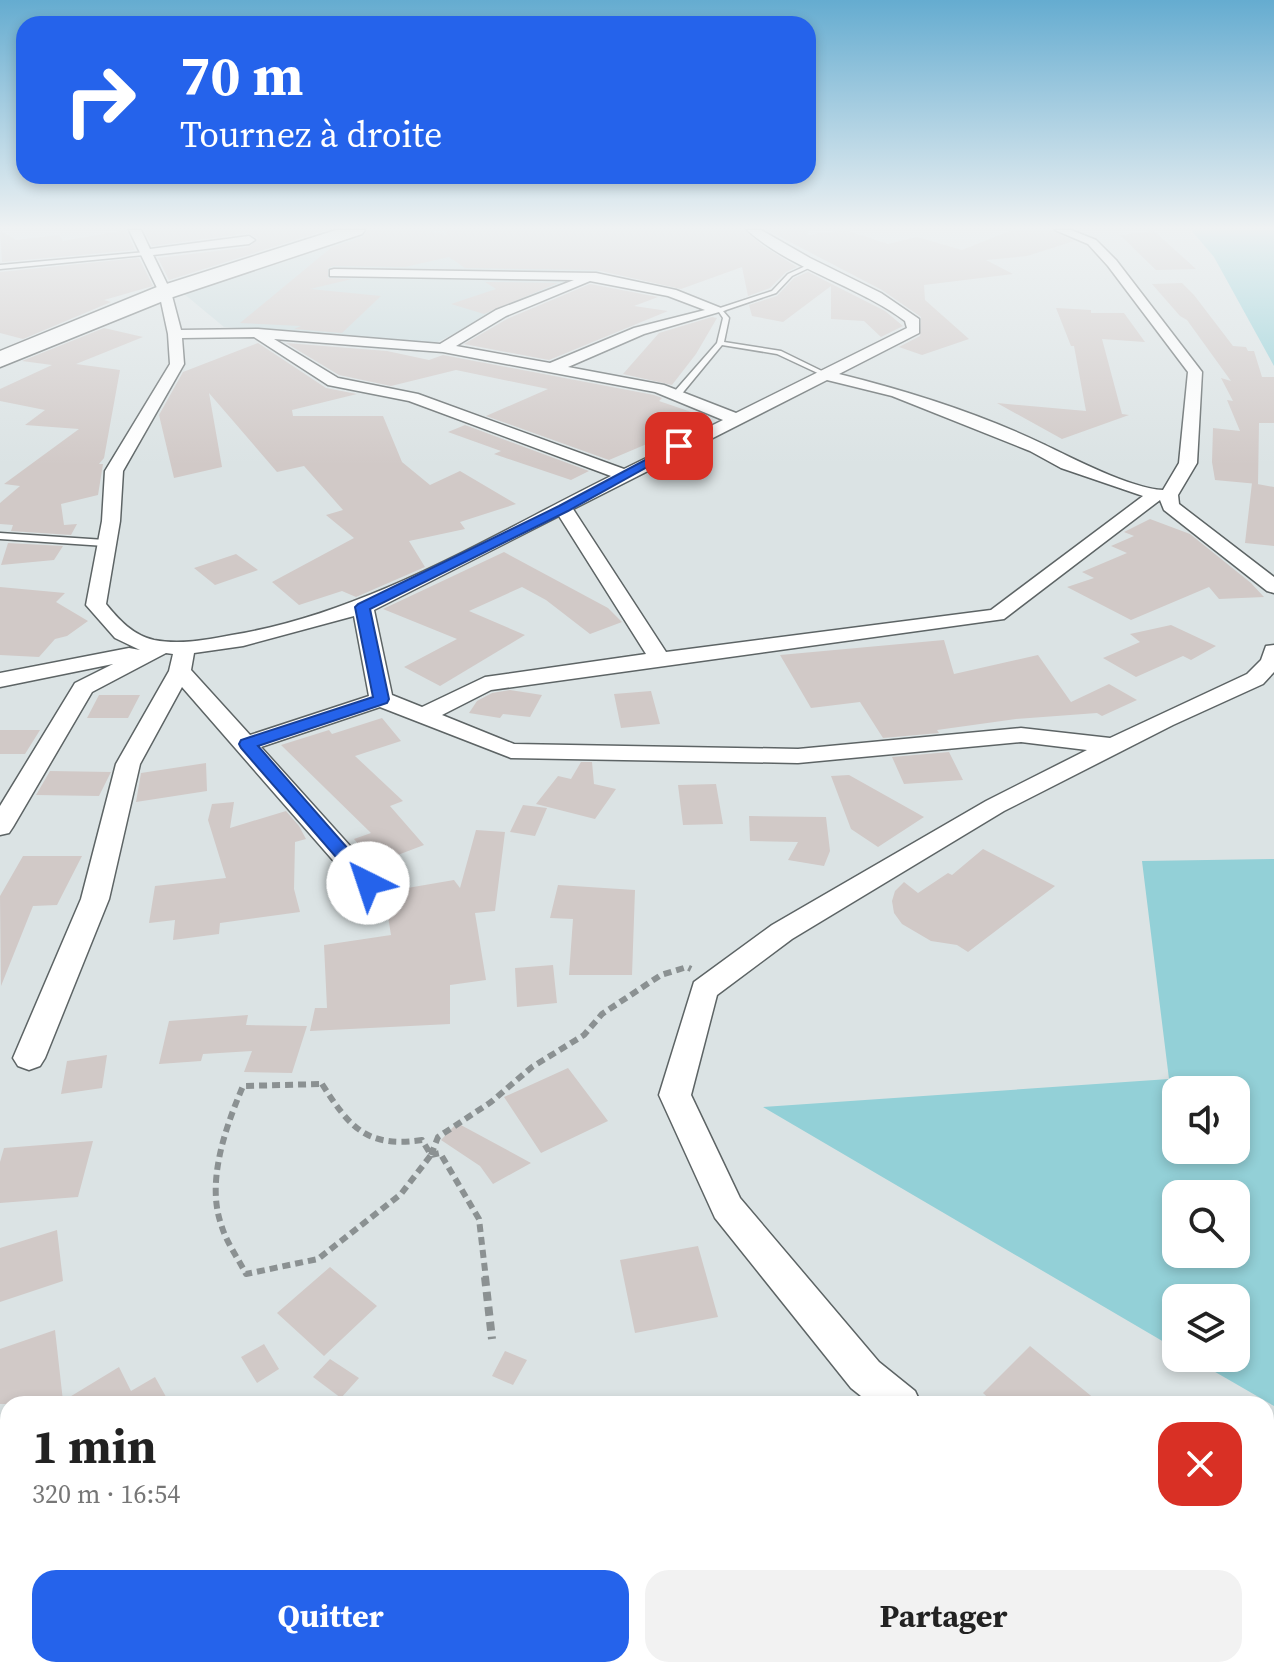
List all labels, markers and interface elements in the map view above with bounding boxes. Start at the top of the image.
text: 70 m [180,37,303,114]
icon: right [48,48,152,152]
text: Tournez à droite [180,110,442,159]
pin [645,412,713,480]
icon: arrive [657,424,701,468]
position arrow [326,841,410,925]
map controls [1162,1076,1250,1372]
button: sound [1162,1076,1250,1164]
button: search [1162,1180,1250,1268]
button: layers [1162,1284,1250,1372]
text: 1 min [32,1413,157,1479]
button: close [1158,1422,1242,1506]
text: 320 m · 16:54 [32,1476,180,1512]
button: Quitter [32,1570,629,1662]
button: Partager [645,1570,1242,1662]

